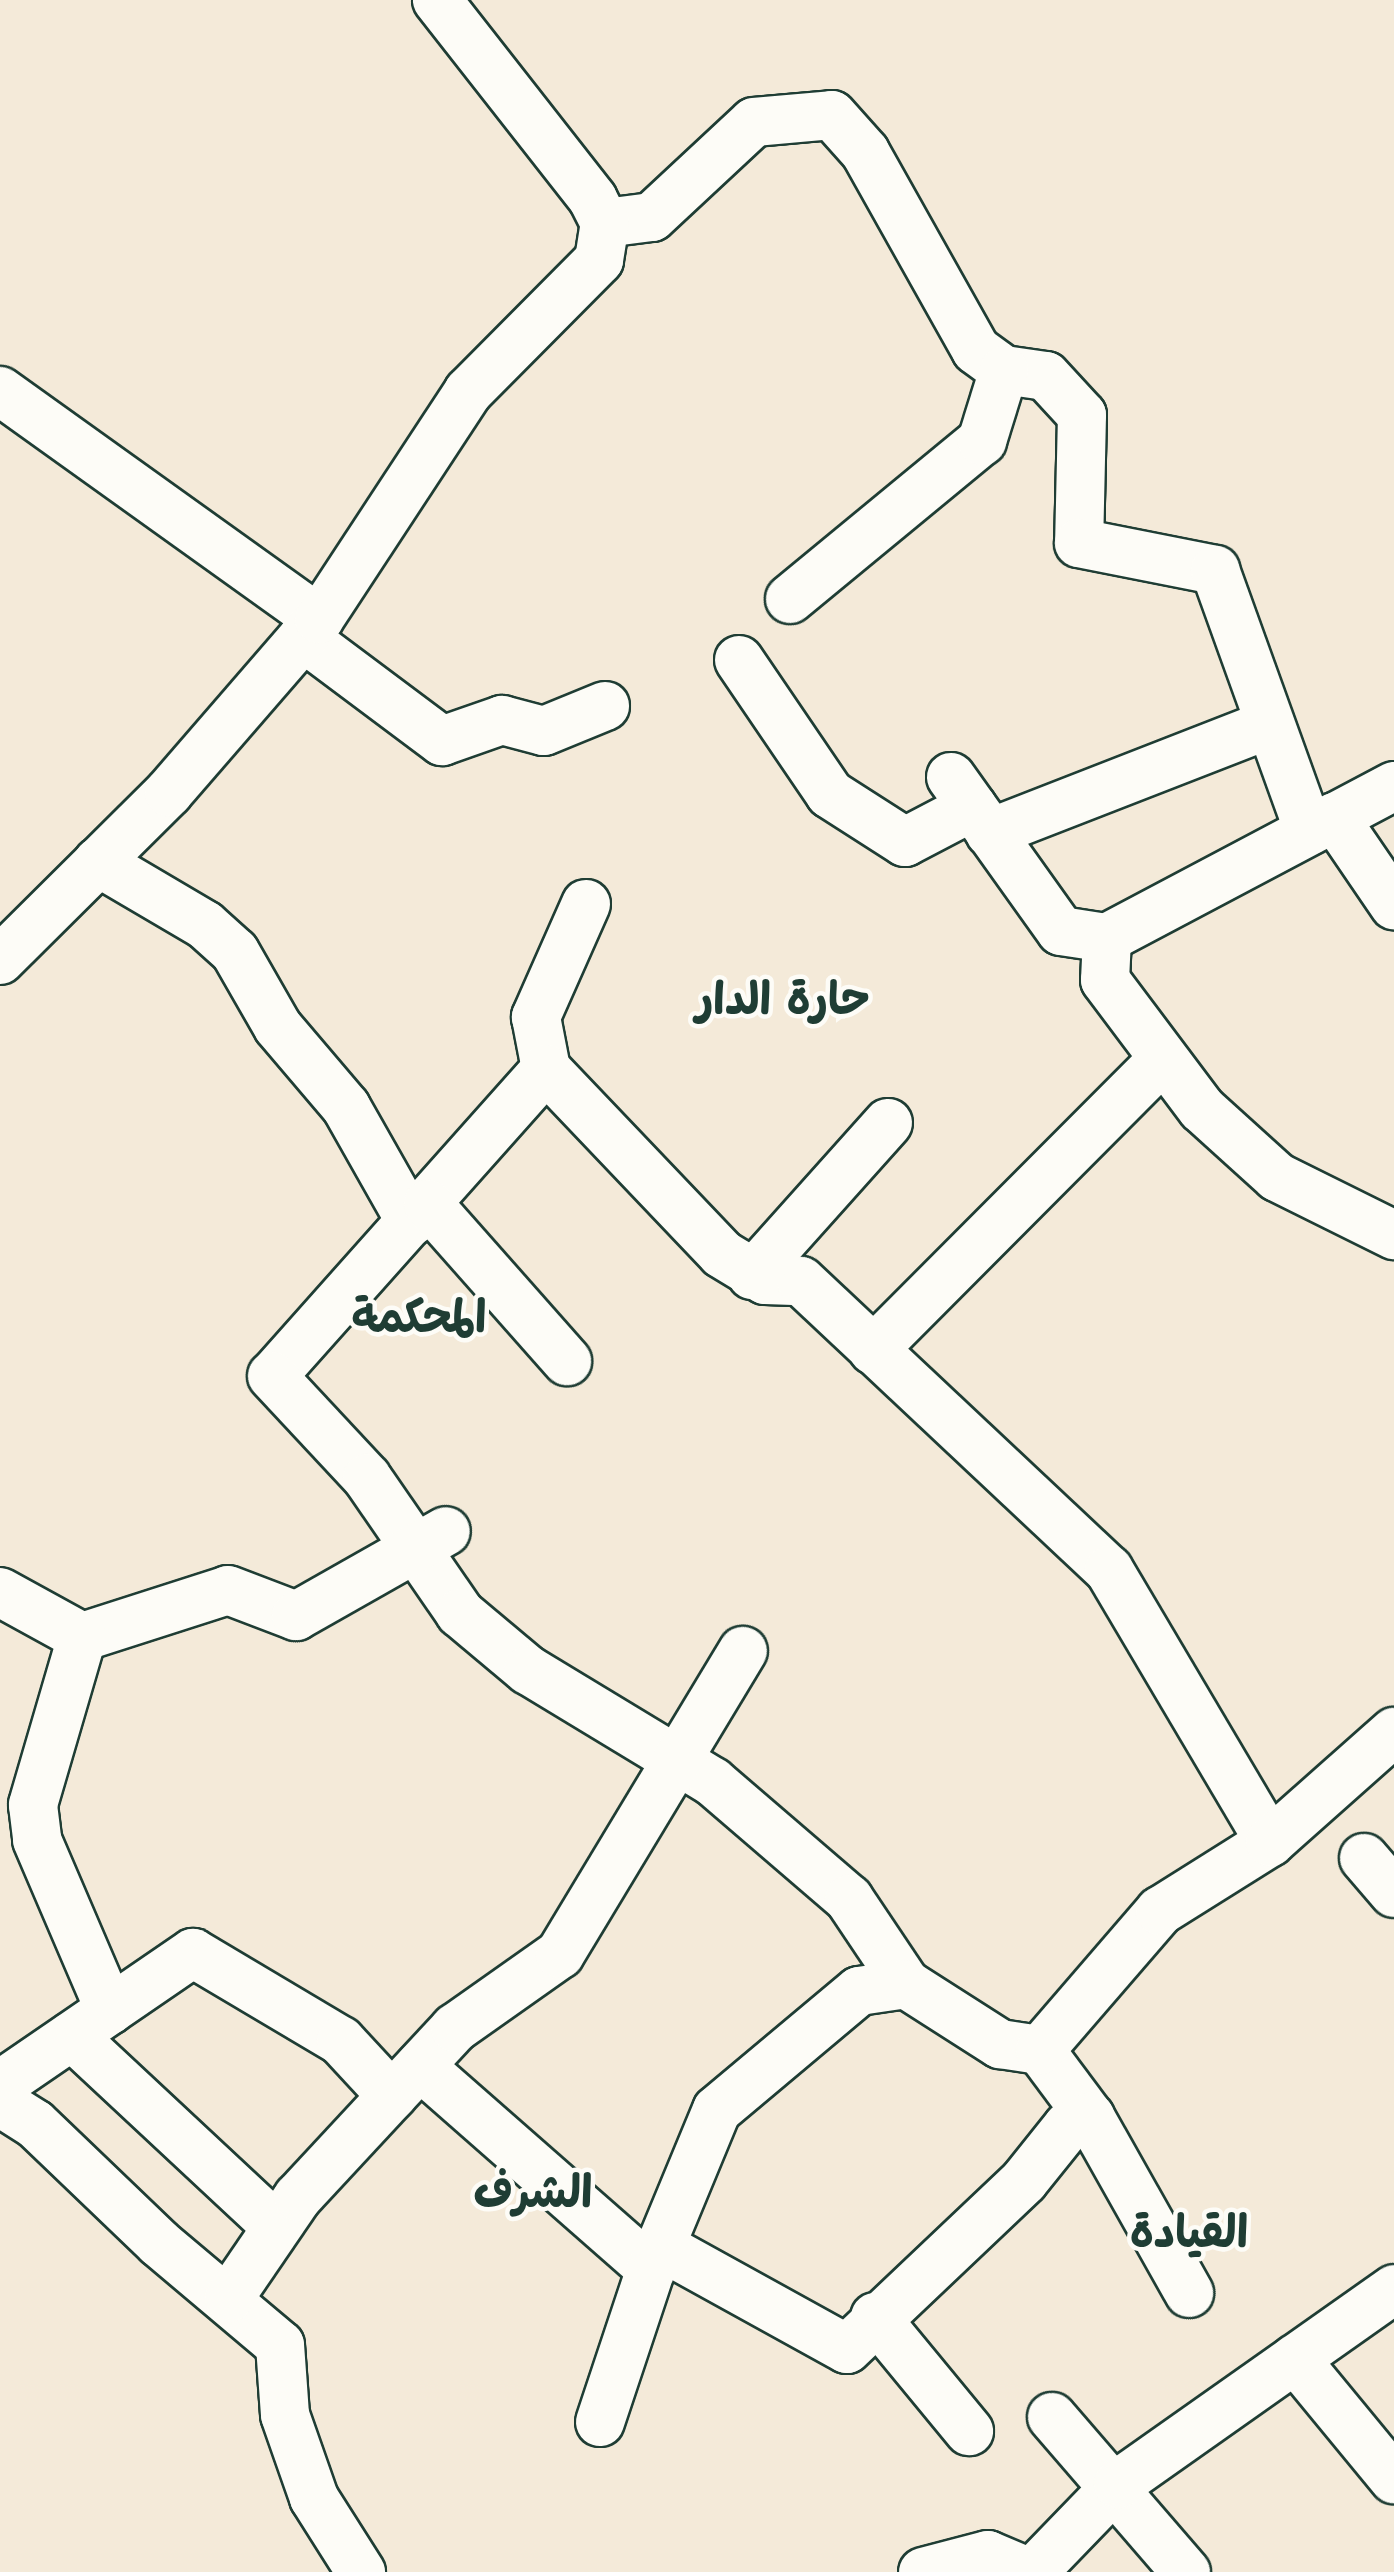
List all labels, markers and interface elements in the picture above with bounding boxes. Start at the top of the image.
district label: حارة الدار [696,972,870,1026]
district label: المحكمة [351,1290,487,1344]
district label: الشرف [473,2165,593,2219]
district label: القيادة [1130,2205,1248,2259]

